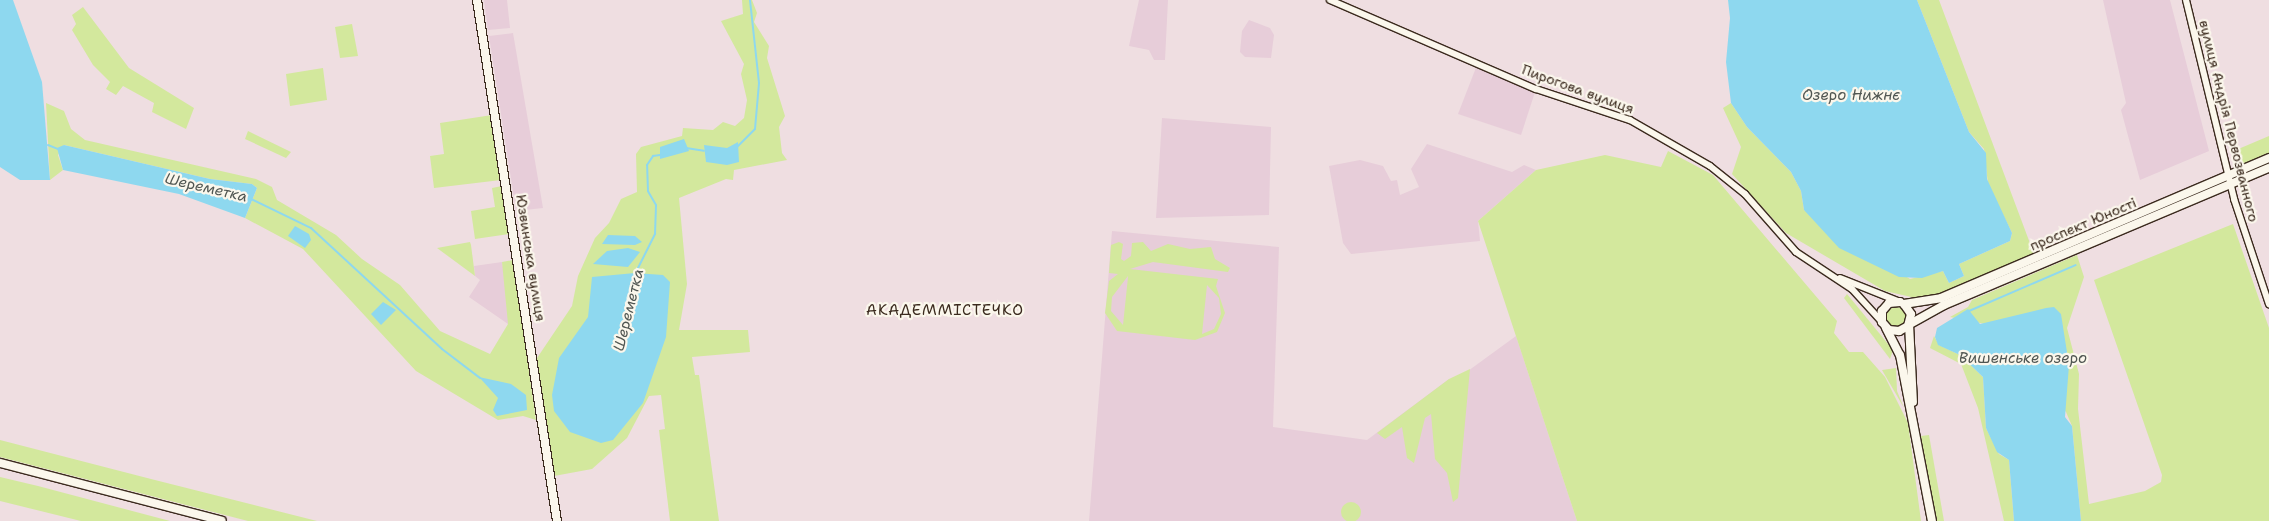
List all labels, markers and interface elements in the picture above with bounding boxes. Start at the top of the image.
street label: вулиця Андрія Первозванного [2196,18,2262,224]
street label: Пирогова вулиця [1520,61,1636,117]
water label: Озеро Нижнє [1802,87,1900,105]
water label: Шереметка [163,170,249,206]
street label: Юзвинська вулиця [513,193,549,323]
street label: проспект Юності [2027,194,2139,254]
water label: Шереметка [610,267,648,353]
district label: АКАДЕММІСТЕЧКО [864,302,1026,320]
water label: Вишенське озеро [1959,350,2087,368]

